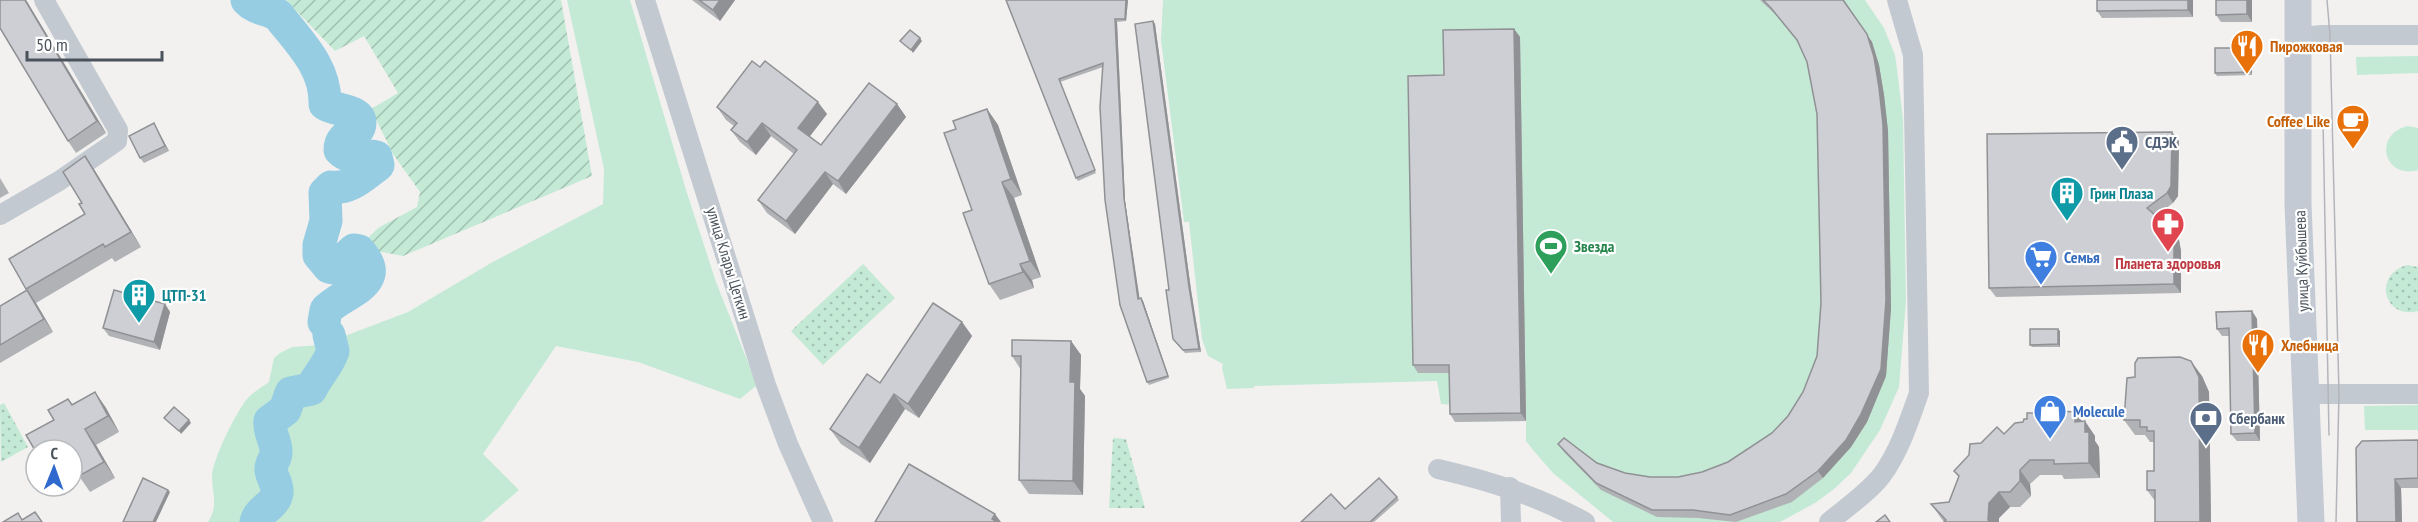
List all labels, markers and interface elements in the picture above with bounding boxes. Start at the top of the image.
scale bar [27,24,162,62]
restaurant icon: Пирожковая [2229,28,2265,75]
text: 50 m [36,33,68,56]
place label: Пирожковая [2270,36,2343,56]
cafe icon: Coffee Like [2335,103,2371,150]
place label: Coffee Like [2267,111,2330,131]
public building icon: СДЭК [2104,124,2140,171]
place label: СДЭК [2145,132,2178,152]
building icon: Грин Плаза [2049,175,2085,222]
place label: Грин Плаза [2090,183,2154,203]
street label: улица Клары Цеткин [702,204,756,322]
pharmacy icon: Планета здоровья [2150,206,2186,253]
street label: улица Куйбышева [2289,210,2313,312]
sports icon: Звезда [1533,228,1569,275]
place label: Звезда [1574,236,1615,256]
supermarket icon: Семья [2023,239,2059,286]
place label: Семья [2064,247,2100,267]
place label: Планета здоровья [2115,253,2221,273]
building icon: ЦТП-31 [121,277,157,324]
place label: ЦТП-31 [162,285,206,305]
restaurant icon: Хлебница [2240,327,2276,374]
place label: Хлебница [2281,335,2339,355]
shop icon: Molecule [2032,393,2068,440]
bank icon: Сбербанк [2188,400,2224,447]
place label: Molecule [2073,401,2125,421]
place label: Сбербанк [2229,408,2285,428]
north arrow [24,438,84,498]
text: С [50,443,59,463]

